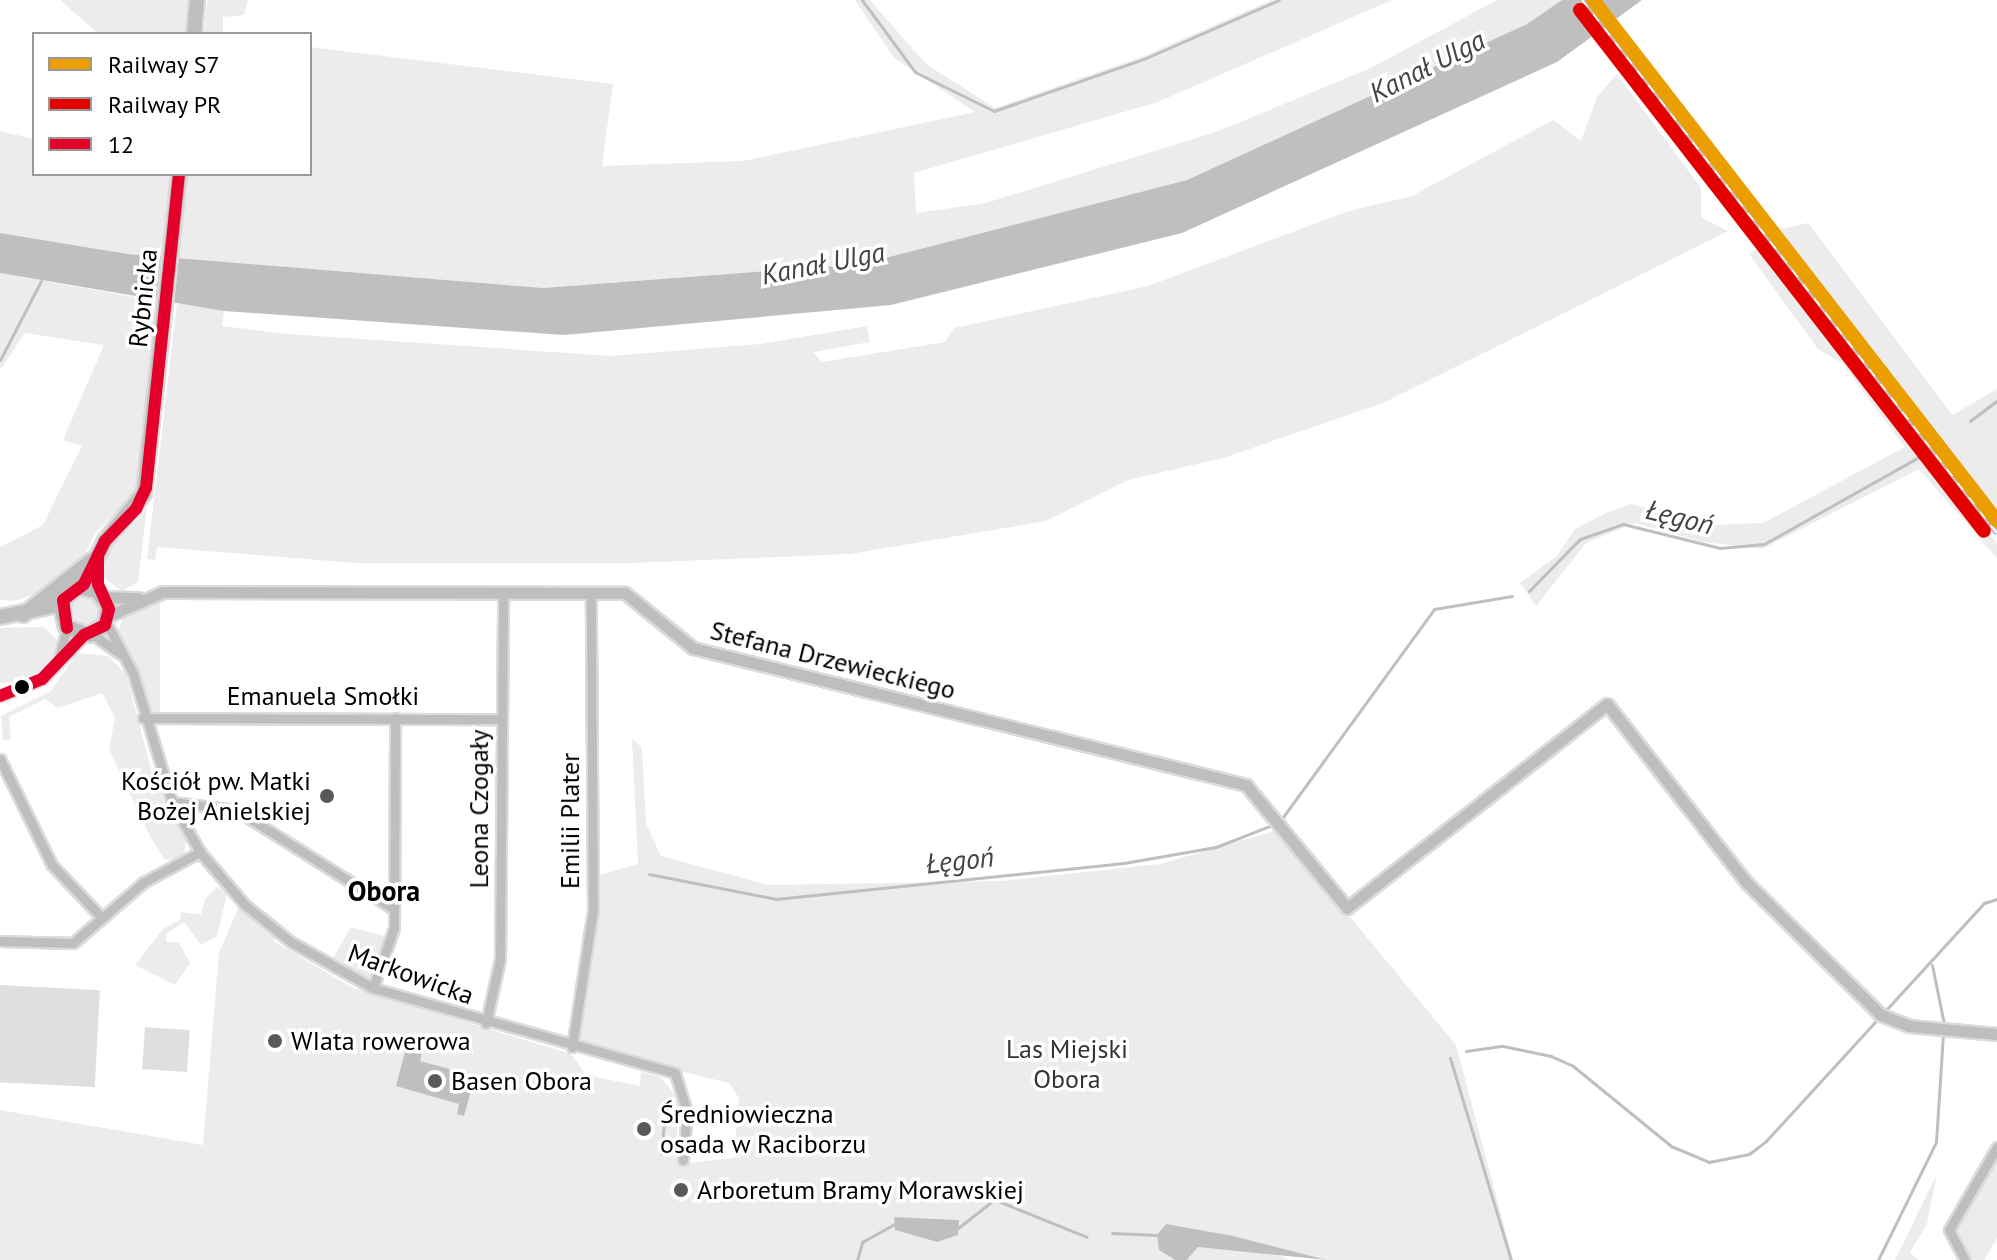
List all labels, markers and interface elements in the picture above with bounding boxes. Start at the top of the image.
water label: Kanał Ulga [1364,23,1490,109]
legend [32,32,312,176]
text: Railway S7 [108,49,219,80]
text: Railway PR [108,89,221,120]
text: 12 [108,129,134,160]
water label: Kanał Ulga [758,235,888,291]
street label: Rybnicka [122,247,164,349]
water label: Łęgoń [1643,492,1717,542]
street label: Stefana Drzewieckiego [707,614,959,706]
unlabelled marker [14,679,30,695]
street label: Emanuela Smołki [227,680,419,712]
street label: Leona Czogały [463,730,495,888]
street label: Emilii Plater [554,753,586,889]
place label: Kościół pw. Matki Bożej Anielskiej [119,765,311,826]
marker: Kościół pw. Matki Bożej Anielskiej [318,787,336,805]
water label: Łęgoń [924,840,996,880]
district label: Obora [348,874,420,908]
street label: Markowicka [344,937,478,1011]
place label: WIata rowerowa [291,1025,471,1057]
marker: WIata rowerowa [266,1032,284,1050]
park label: Las Miejski Obora [1006,1033,1128,1094]
place label: Basen Obora [451,1065,592,1097]
marker: Basen Obora [426,1072,444,1090]
place label: Średniowieczna osada w Raciborzu [660,1098,867,1160]
marker: Średniowieczna osada w Raciborzu [635,1120,653,1138]
place label: Arboretum Bramy Morawskiej [697,1174,1025,1206]
marker: Arboretum Bramy Morawskiej [672,1181,690,1199]

